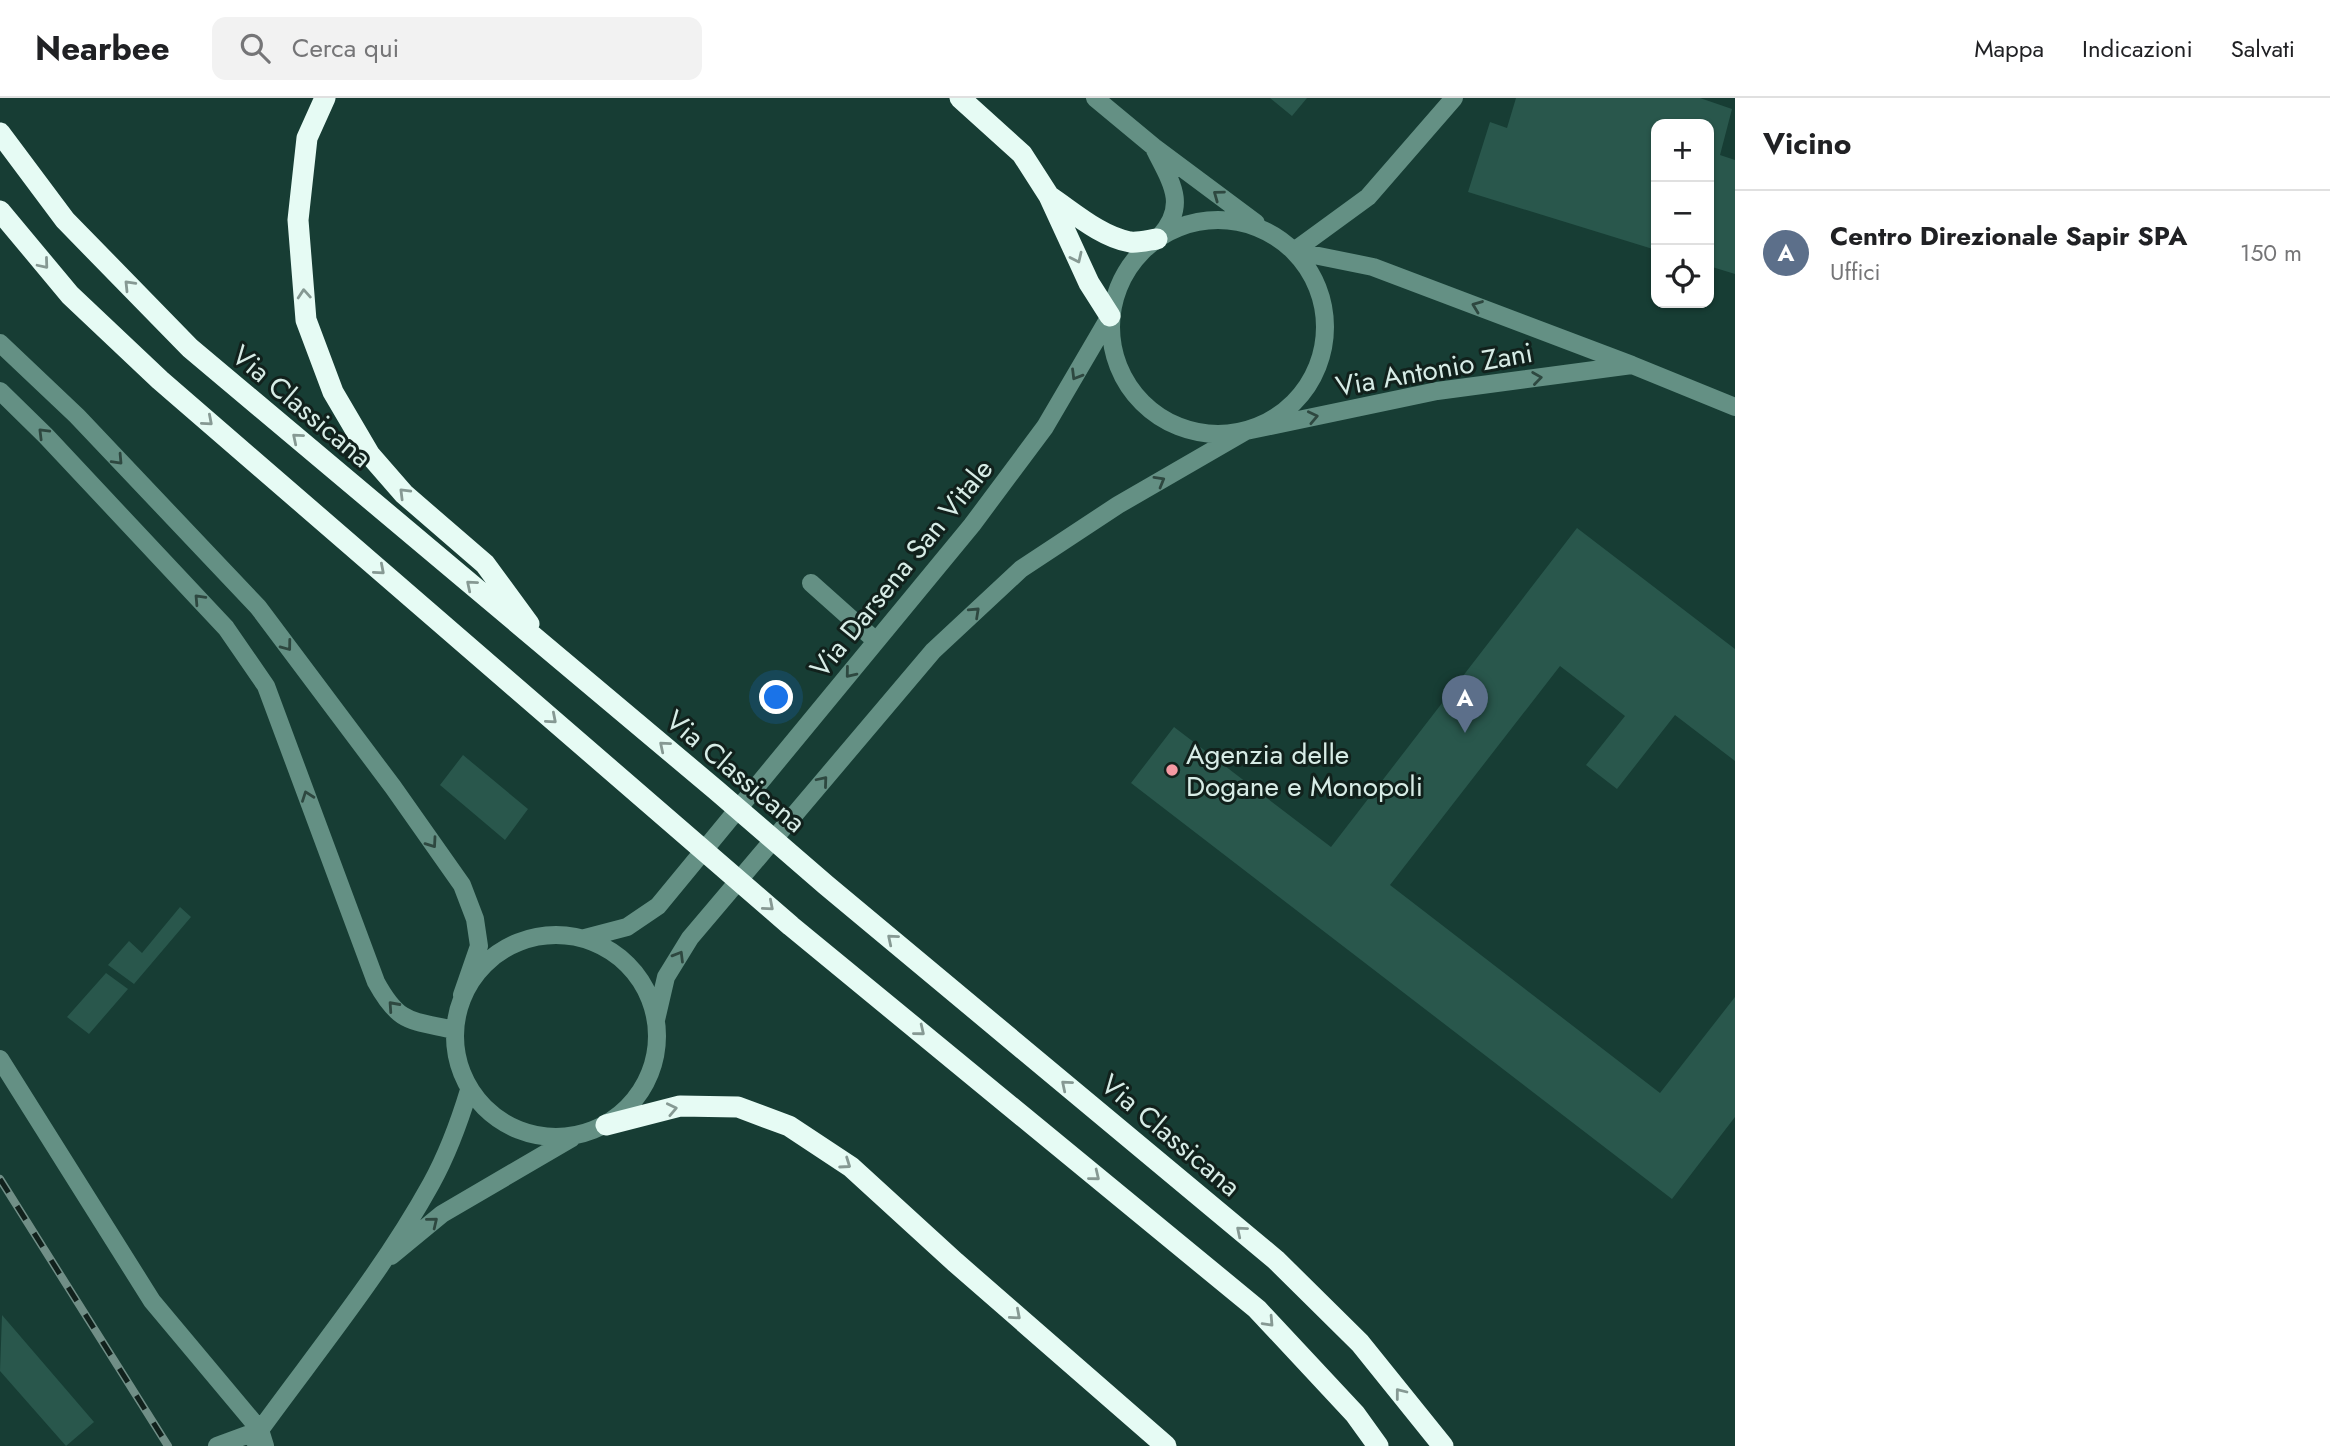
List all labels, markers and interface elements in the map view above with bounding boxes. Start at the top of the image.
search box [212,17,702,80]
text: Nearbee [35,25,170,72]
icon: search [236,29,274,67]
text: Cerca qui [292,29,399,67]
text: Mappa [1974,31,2044,66]
text: Indicazioni [2082,31,2193,66]
text: Salvati [2231,31,2295,66]
map controls [1651,119,1714,308]
button: + [1651,119,1714,182]
text: Vicino [1763,122,1851,165]
button: − [1651,182,1714,245]
one-way arrow [1213,191,1226,203]
text: Centro Direzionale Sapir SPA [1830,217,2187,255]
text: A [1778,236,1794,270]
text: 150 m [2240,236,2302,270]
button: locate [1651,245,1714,308]
one-way arrow [1069,251,1083,263]
one-way arrow [36,255,48,268]
text: Uffici [1830,255,1881,289]
one-way arrow [124,280,137,293]
one-way arrow [297,288,312,299]
one-way arrow [1471,301,1483,315]
street label: Via Antonio Zani [1332,332,1536,407]
street label: Via Classicana [223,336,381,477]
one-way arrow [1071,368,1084,381]
one-way arrow [1531,371,1542,386]
one-way arrow [1307,411,1319,426]
one-way arrow [199,413,212,425]
one-way arrow [38,429,51,442]
one-way arrow [292,434,305,446]
street label: Via Darsena San Vitale [800,450,1003,686]
one-way arrow [110,452,123,465]
one-way arrow [1152,476,1165,489]
one-way arrow [400,488,413,501]
one-way arrow [371,562,384,574]
one-way arrow [466,581,479,593]
one-way arrow [194,594,207,607]
one-way arrow [967,607,980,620]
one-way arrow [279,639,291,651]
one-way arrow [846,665,858,678]
pin: A [1442,675,1488,733]
your location [759,680,793,714]
street label: Via Classicana [657,701,815,842]
one-way arrow [543,711,556,723]
place label: Agenzia delle Dogane e Monopoli [1186,734,1423,807]
one-way arrow [659,742,672,755]
marker: Agenzia delle Dogane e Monopoli [1164,762,1180,778]
one-way arrow [815,776,827,789]
one-way arrow [301,791,315,803]
one-way arrow [424,835,436,848]
one-way arrow [760,898,773,910]
one-way arrow [887,935,899,948]
one-way arrow [670,951,683,964]
one-way arrow [388,1001,401,1014]
one-way arrow [911,1023,924,1035]
street label: Via Classicana [1092,1065,1250,1206]
one-way arrow [1062,1081,1075,1093]
one-way arrow [666,1102,678,1117]
one-way arrow [838,1156,851,1168]
one-way arrow [1088,1167,1100,1180]
one-way arrow [424,1218,437,1230]
one-way arrow [1237,1227,1250,1239]
one-way arrow [1007,1307,1020,1319]
one-way arrow [1261,1314,1274,1327]
one-way arrow [1396,1388,1409,1400]

